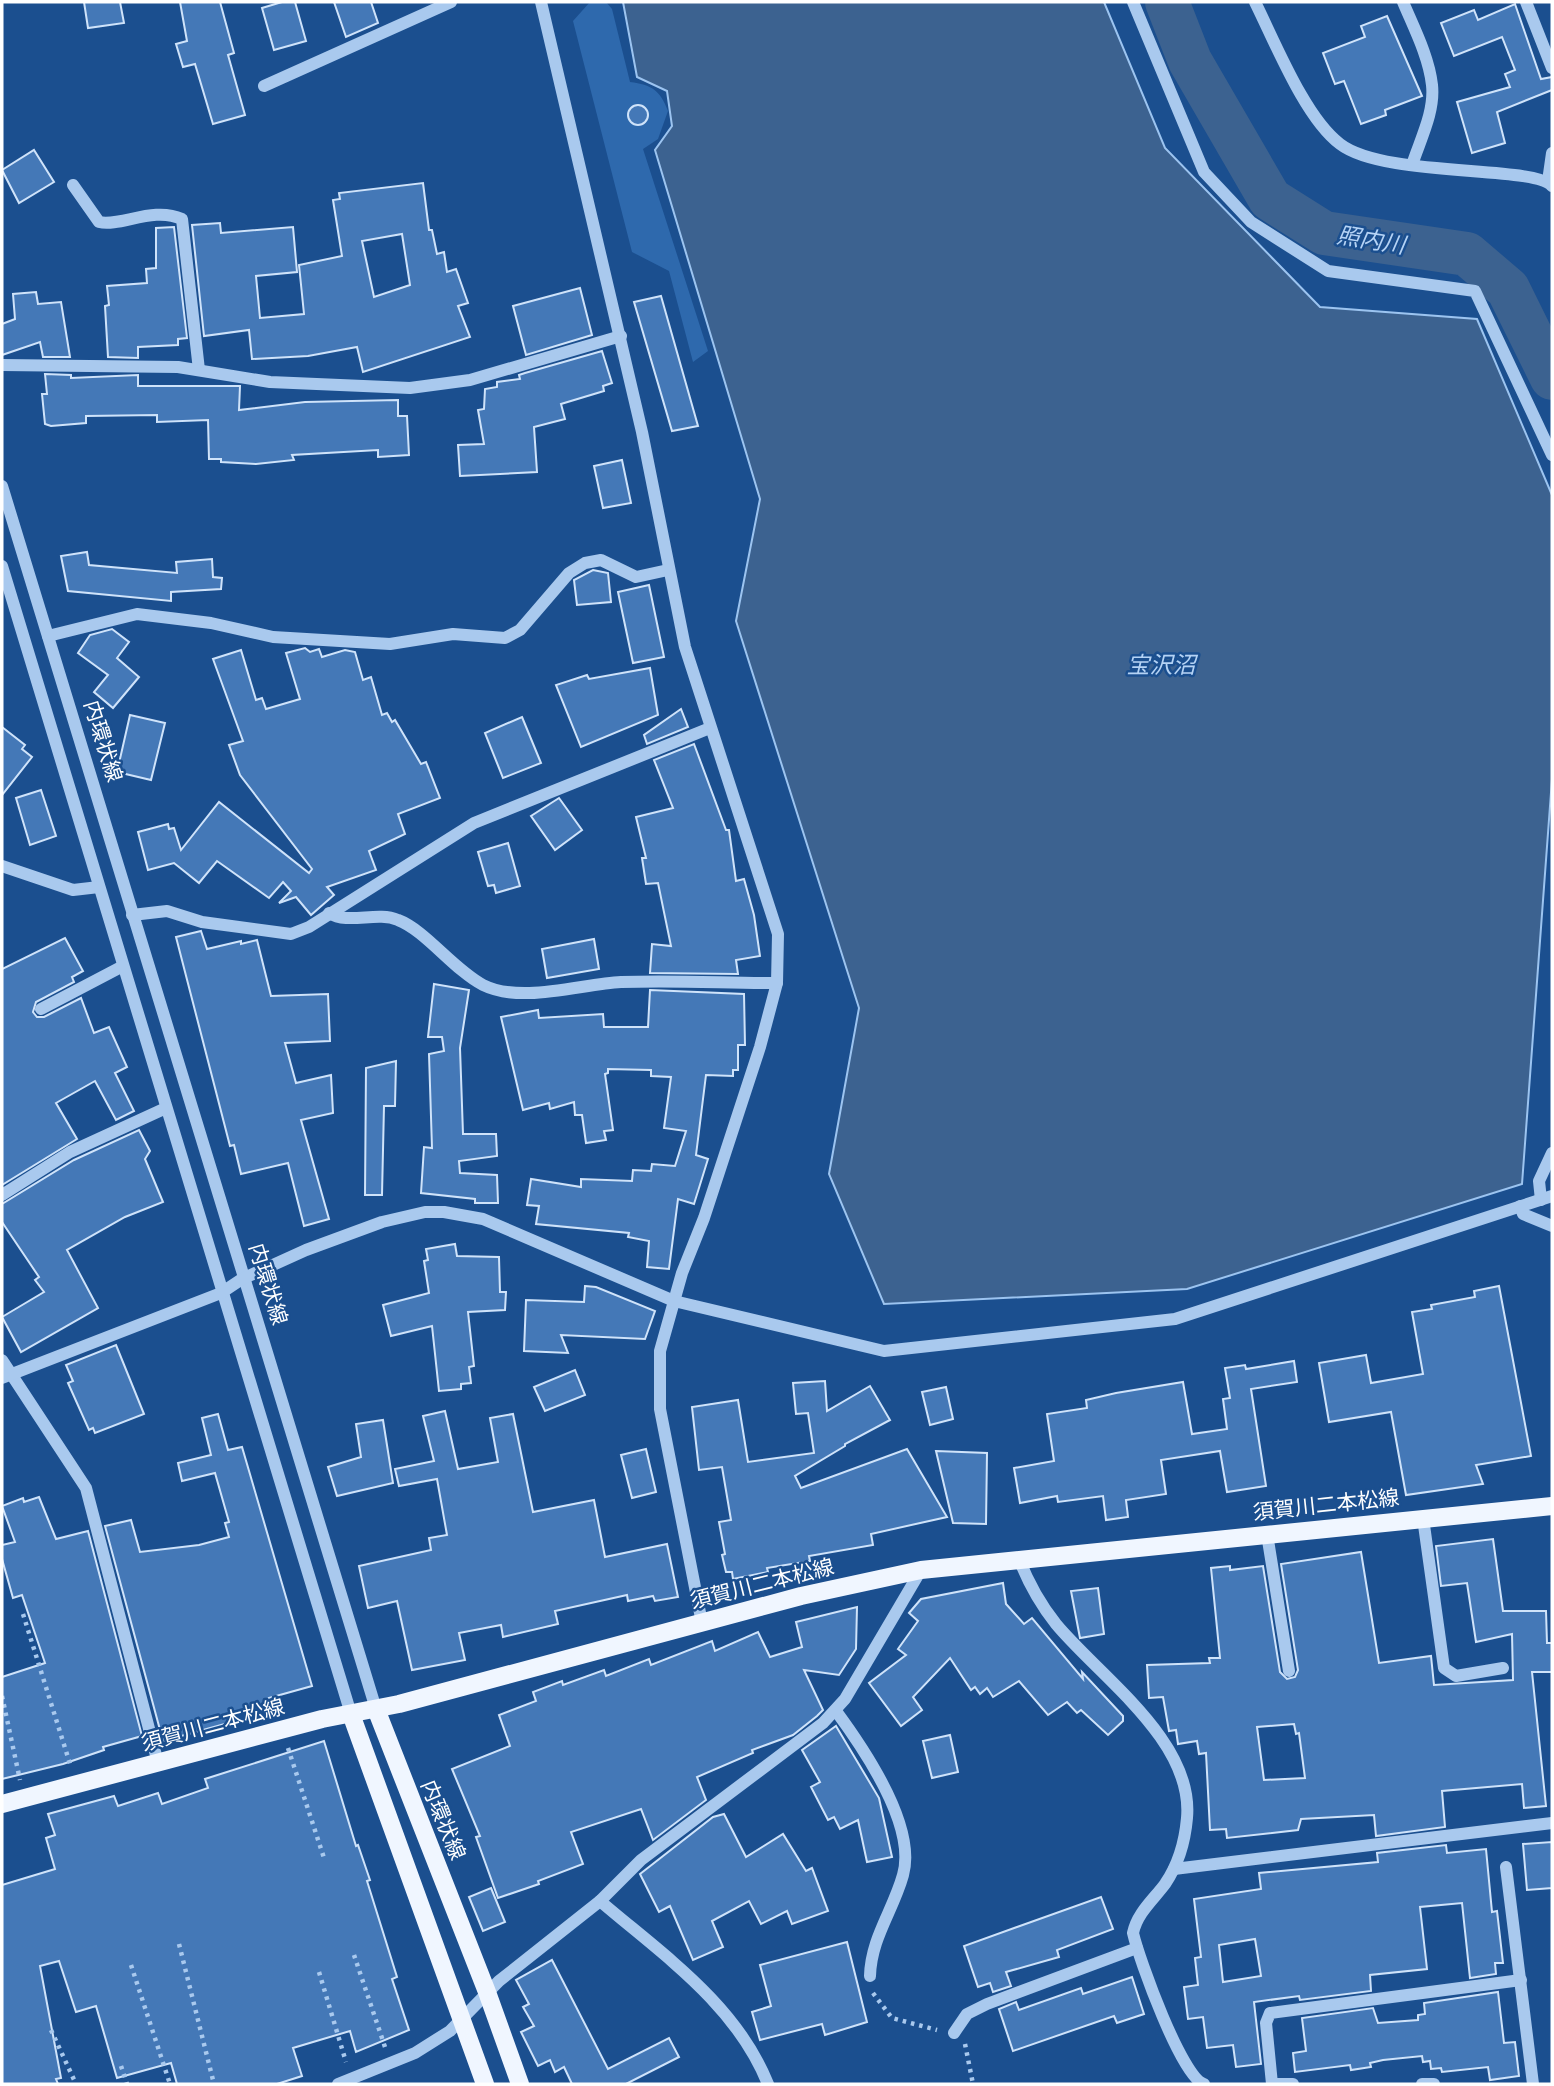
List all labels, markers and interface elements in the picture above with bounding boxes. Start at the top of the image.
water label: 照内川 [1335,222,1410,261]
water label: 宝沢沼 [1127,652,1199,680]
street label: 内環状線 [78,697,127,785]
street label: 内環状線 [243,1240,292,1328]
street label: 須賀川二本松線 [1252,1485,1400,1526]
street label: 須賀川二本松線 [688,1555,836,1614]
street label: 須賀川二本松線 [139,1694,287,1757]
street label: 内環状線 [415,1777,470,1864]

